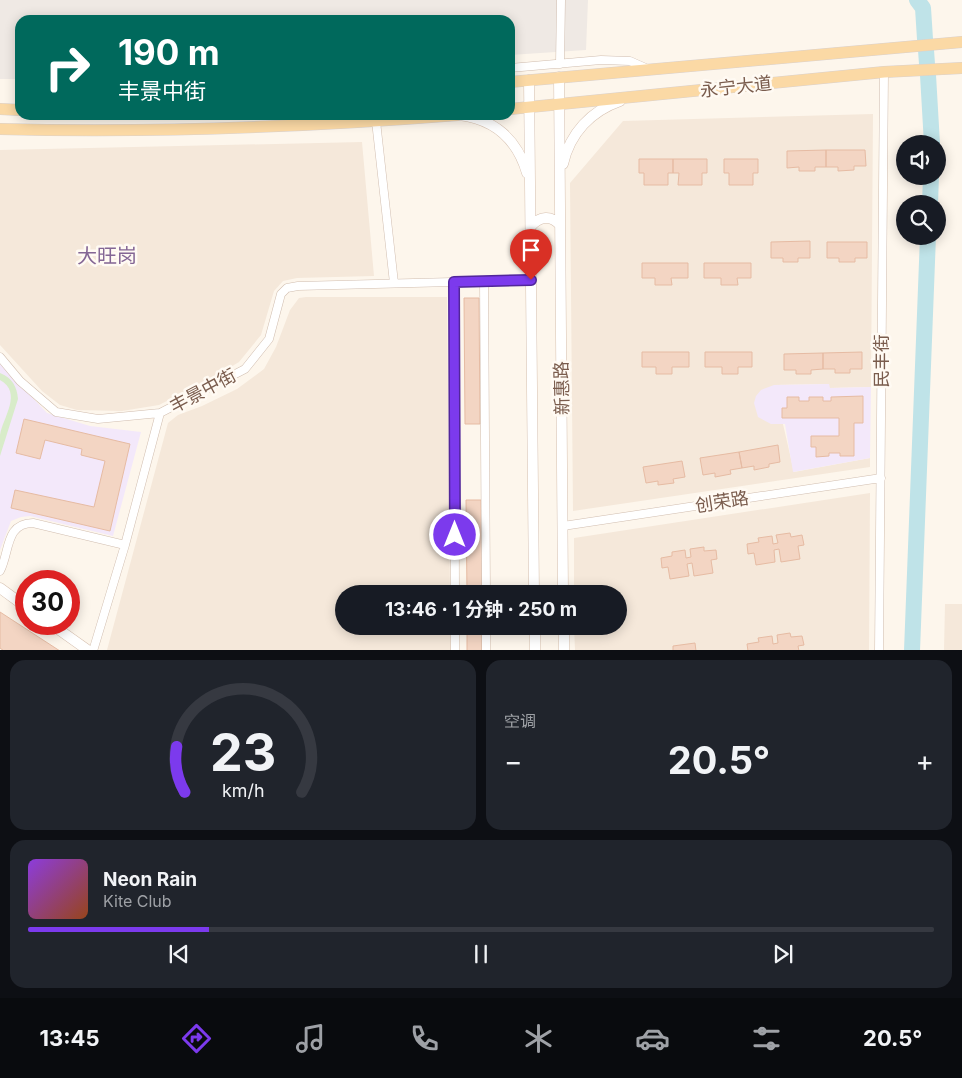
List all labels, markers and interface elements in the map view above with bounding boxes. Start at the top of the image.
text: 190 m [118,31,220,73]
icon: right [35,35,100,100]
street label: 永宁大道 [699,72,773,101]
text: 丰景中街 [118,78,206,104]
map controls [896,135,946,245]
button: sound [896,135,946,185]
button: search [896,195,946,245]
pin [510,229,552,280]
icon: arrive [517,236,545,264]
district label: 大旺岗 [77,244,137,268]
street label: 民丰街 [871,334,892,388]
street label: 新惠路 [551,361,572,415]
street label: 丰景中街 [166,364,239,417]
street label: 创荣路 [694,487,750,516]
position arrow [428,508,480,560]
speed limit sign: 30 [15,570,80,635]
text: 13:46 · 1 分钟 · 250 m [385,598,577,621]
text: 空调 [504,711,536,731]
text: 23 [210,721,276,784]
text: 20.5° [668,737,770,783]
text: − [504,744,523,778]
text: + [915,744,934,778]
text: km/h [222,780,264,801]
text: Neon Rain [103,868,197,891]
text: Kite Club [103,891,172,911]
icon: previous [165,940,193,968]
icon: pause [467,940,495,968]
icon: next [769,940,797,968]
icon: directions [179,1021,214,1056]
icon: music [293,1021,328,1056]
icon: phone [407,1021,442,1056]
icon: climate [521,1021,556,1056]
icon: car [635,1021,670,1056]
icon: filters [749,1021,784,1056]
text: 13:45 [40,1025,100,1051]
text: 20.5° [863,1025,922,1051]

